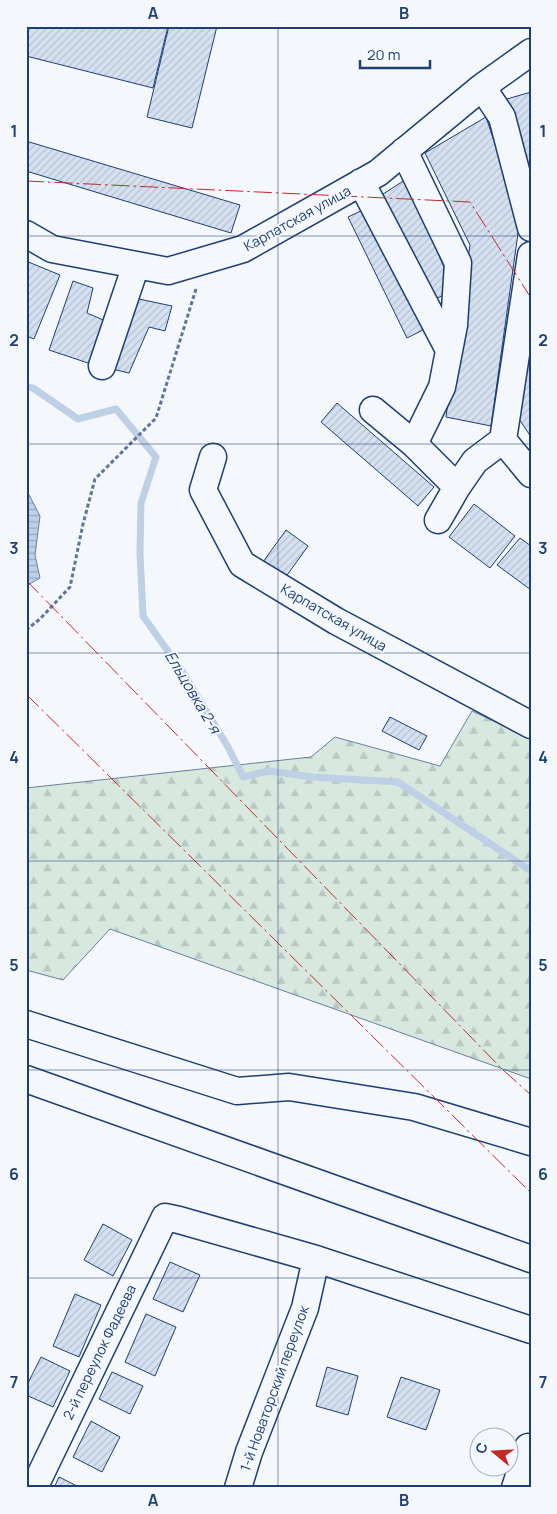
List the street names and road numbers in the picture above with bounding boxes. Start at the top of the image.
street label: Карпатская улица [240,181,354,255]
street label: Карпатская улица [277,579,391,655]
street label: 2-й переулок Фадеева [58,1281,140,1423]
street label: 1-й Новаторский переулок [235,1302,313,1474]

